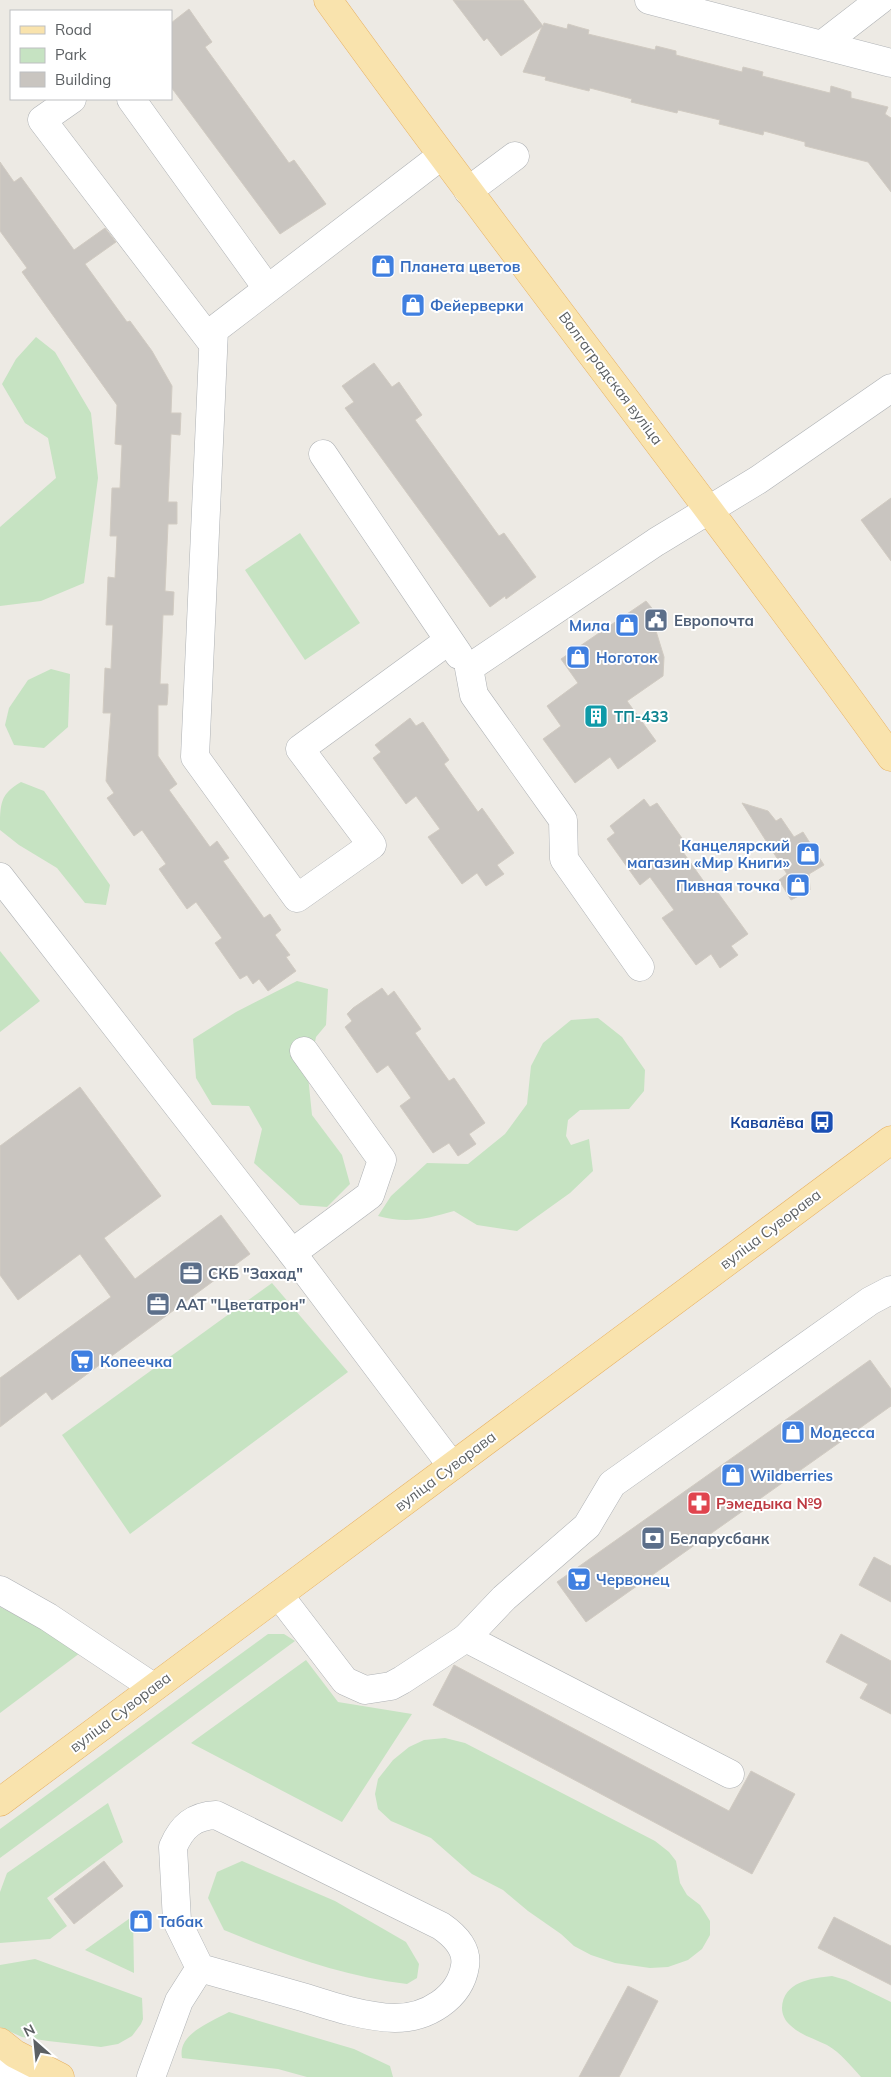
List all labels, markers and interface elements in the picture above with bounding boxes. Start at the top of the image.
legend [10,10,172,100]
text: Road [55,20,92,39]
text: Park [55,45,87,64]
text: Building [55,70,111,89]
shop icon: Планета цветов [370,253,396,279]
place label: Планета цветов [400,257,521,276]
shop icon: Фейерверки [400,292,426,318]
place label: Фейерверки [430,296,524,315]
street label: Валгаградская вуліца [555,308,667,448]
public building icon: Европочта [643,607,669,633]
place label: Европочта [674,611,754,630]
shop icon: Мила [614,612,640,638]
place label: Мила [569,616,610,635]
shop icon: Ноготок [565,644,591,670]
place label: Ноготок [596,648,658,667]
building icon: ТП-433 [583,703,609,729]
place label: ТП-433 [614,707,668,726]
place label: Канцелярский магазин «Мир Книги» [627,836,791,872]
shop icon: Канцелярский магазин «Мир Книги» [795,841,821,867]
shop icon: Пивная точка [785,872,811,898]
place label: Пивная точка [676,876,780,895]
bus stop icon: Кавалёва [809,1109,835,1135]
place label: Кавалёва [730,1113,804,1132]
street label: вуліца Суворава [716,1185,824,1273]
office icon: СКБ "Захад" [178,1260,204,1286]
place label: СКБ "Захад" [208,1264,303,1283]
office icon: ААТ "Цветатрон" [145,1291,171,1317]
place label: ААТ "Цветатрон" [176,1295,305,1314]
supermarket icon: Копеечка [69,1348,95,1374]
place label: Копеечка [100,1352,172,1371]
shop icon: Модесса [780,1419,806,1445]
place label: Модесса [810,1423,875,1442]
street label: вуліца Суворава [391,1427,499,1515]
shop icon: Wildberries [720,1462,746,1488]
place label: Wildberries [750,1466,833,1485]
pharmacy icon: Рэмедыка №9 [686,1490,712,1516]
place label: Рэмедыка №9 [716,1494,822,1513]
bank icon: Беларусбанк [640,1525,666,1551]
place label: Беларусбанк [670,1529,770,1548]
supermarket icon: Червонец [566,1566,592,1592]
place label: Червонец [596,1570,670,1589]
street label: вуліца Суворава [66,1668,174,1756]
shop icon: Табак [128,1908,154,1934]
place label: Табак [158,1912,203,1931]
north arrow [10,2017,60,2067]
text: N [20,2020,38,2041]

